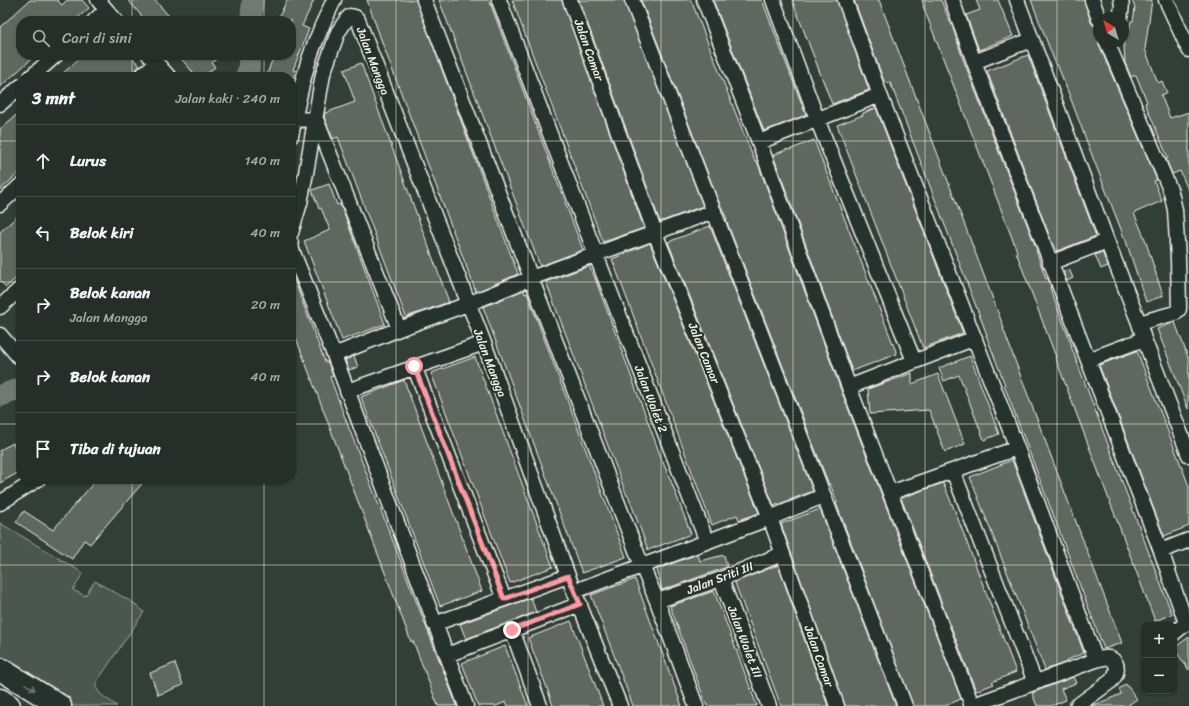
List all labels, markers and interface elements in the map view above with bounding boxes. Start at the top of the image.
north arrow [1093,12,1129,48]
street label: Jalan Camar [567,15,611,85]
search box [16,16,296,60]
street label: Jalan Mangga [350,23,396,98]
text: Cari di sini [62,25,132,51]
icon: search [30,27,52,49]
text: 3 mnt [32,83,75,113]
text: Jalan kaki · 240 m [175,87,280,110]
text: Lurus [70,148,106,174]
text: 140 m [245,149,280,172]
icon: ahead [32,150,54,172]
text: Belok kiri [70,220,133,246]
text: 40 m [250,221,280,244]
icon: left [32,222,54,244]
text: Belok kanan [70,280,150,306]
text: 20 m [251,293,280,316]
icon: right [32,294,54,316]
text: Jalan Mangga [70,306,148,329]
street label: Jalan Camar [681,318,727,388]
street label: Jalan Mangga [467,325,513,400]
route start [405,357,423,375]
street label: Jalan Walet 2 [628,361,674,436]
text: Belok kanan [70,364,150,390]
text: 40 m [250,365,280,388]
icon: right [32,366,54,388]
text: Tiba di tujuan [70,436,161,462]
icon: arrive [32,438,54,460]
street label: Jalan Sriti III [682,555,757,601]
street label: Jalan Walet III [721,602,769,682]
route end [503,621,521,639]
street label: Jalan Camar [797,621,841,691]
map controls [1141,622,1177,694]
button: + [1141,622,1177,658]
button: − [1141,658,1177,694]
one-way arrow [24,684,36,692]

